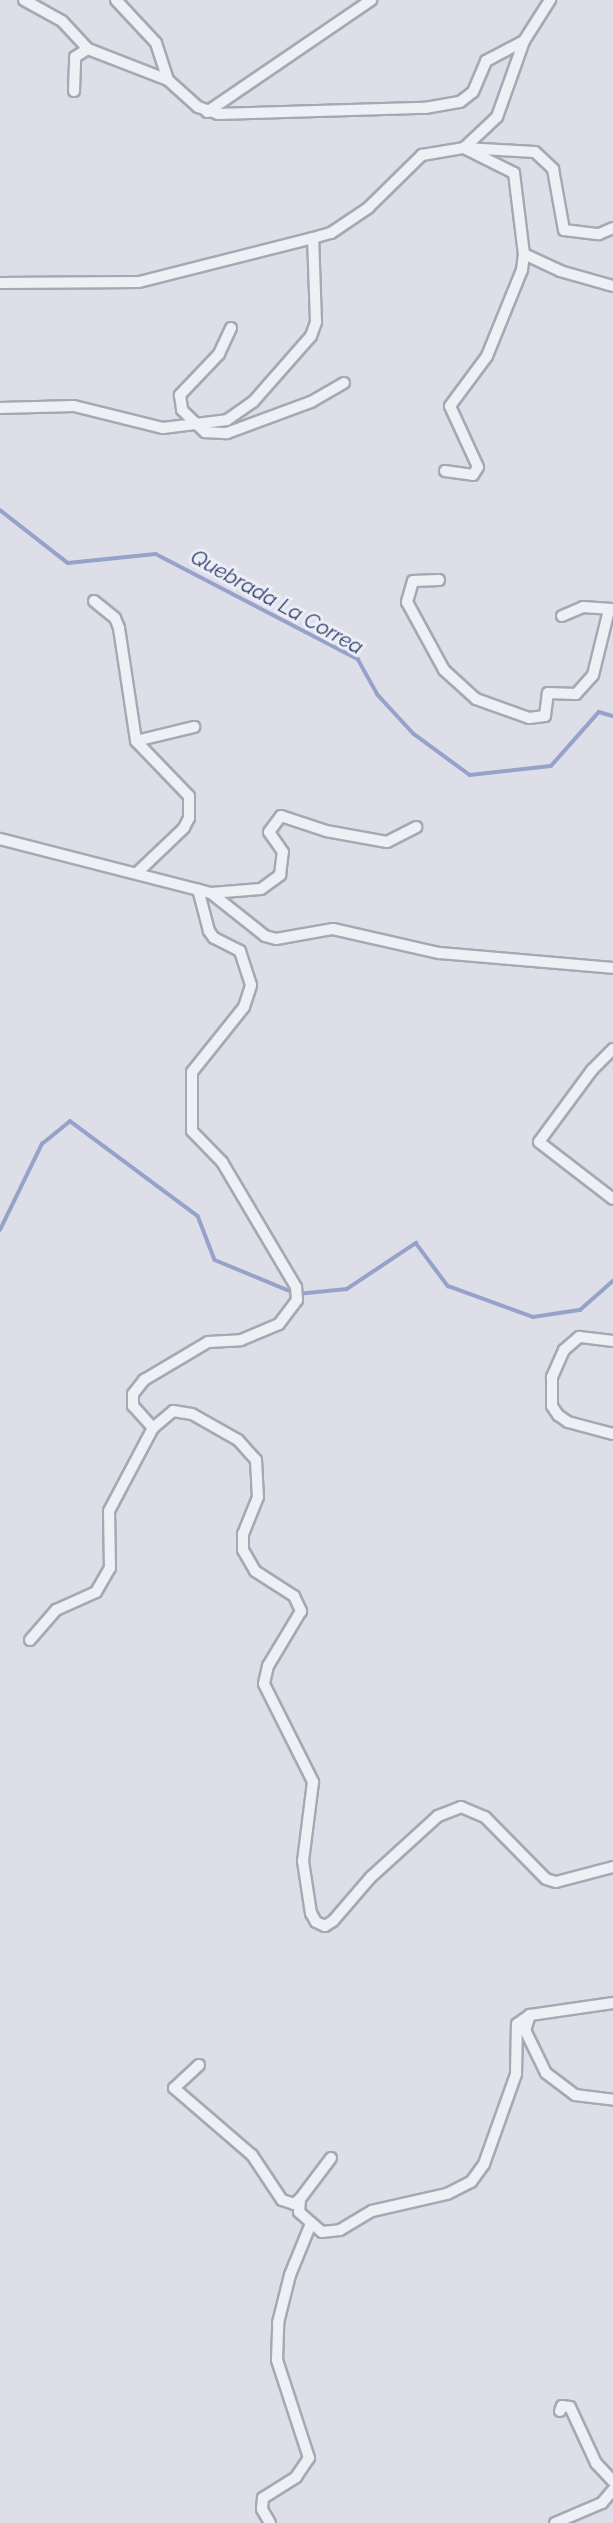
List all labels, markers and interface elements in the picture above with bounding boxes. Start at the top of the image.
water label: Quebrada La Correa [186,544,368,660]

